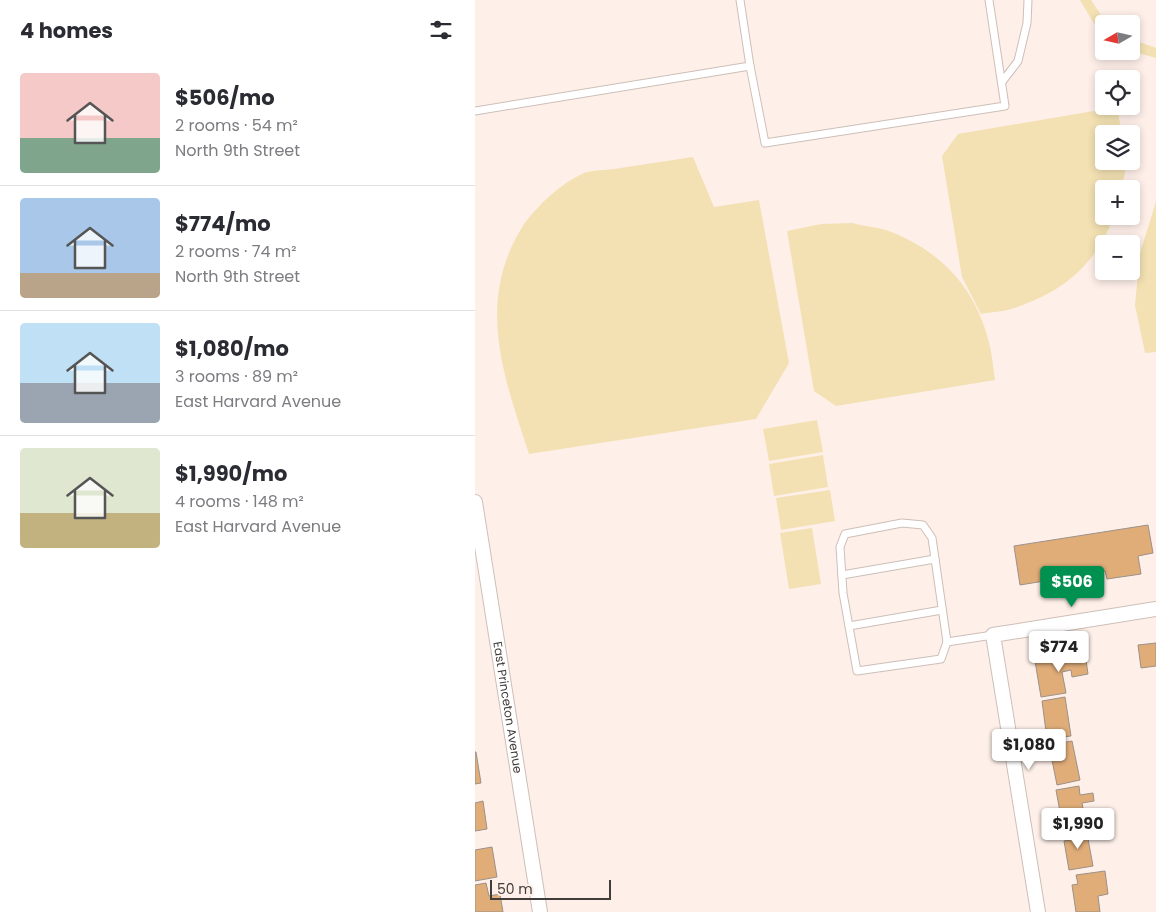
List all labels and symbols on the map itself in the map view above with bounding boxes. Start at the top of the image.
north arrow [1095,15,1140,60]
pin: $506 [1042,566,1102,608]
pin: $774 [1029,630,1089,673]
street label: East Princeton Avenue [489,640,527,774]
pin: $1,080 [988,728,1070,771]
pin: $1,990 [1037,808,1119,850]
scale bar [490,877,611,900]

